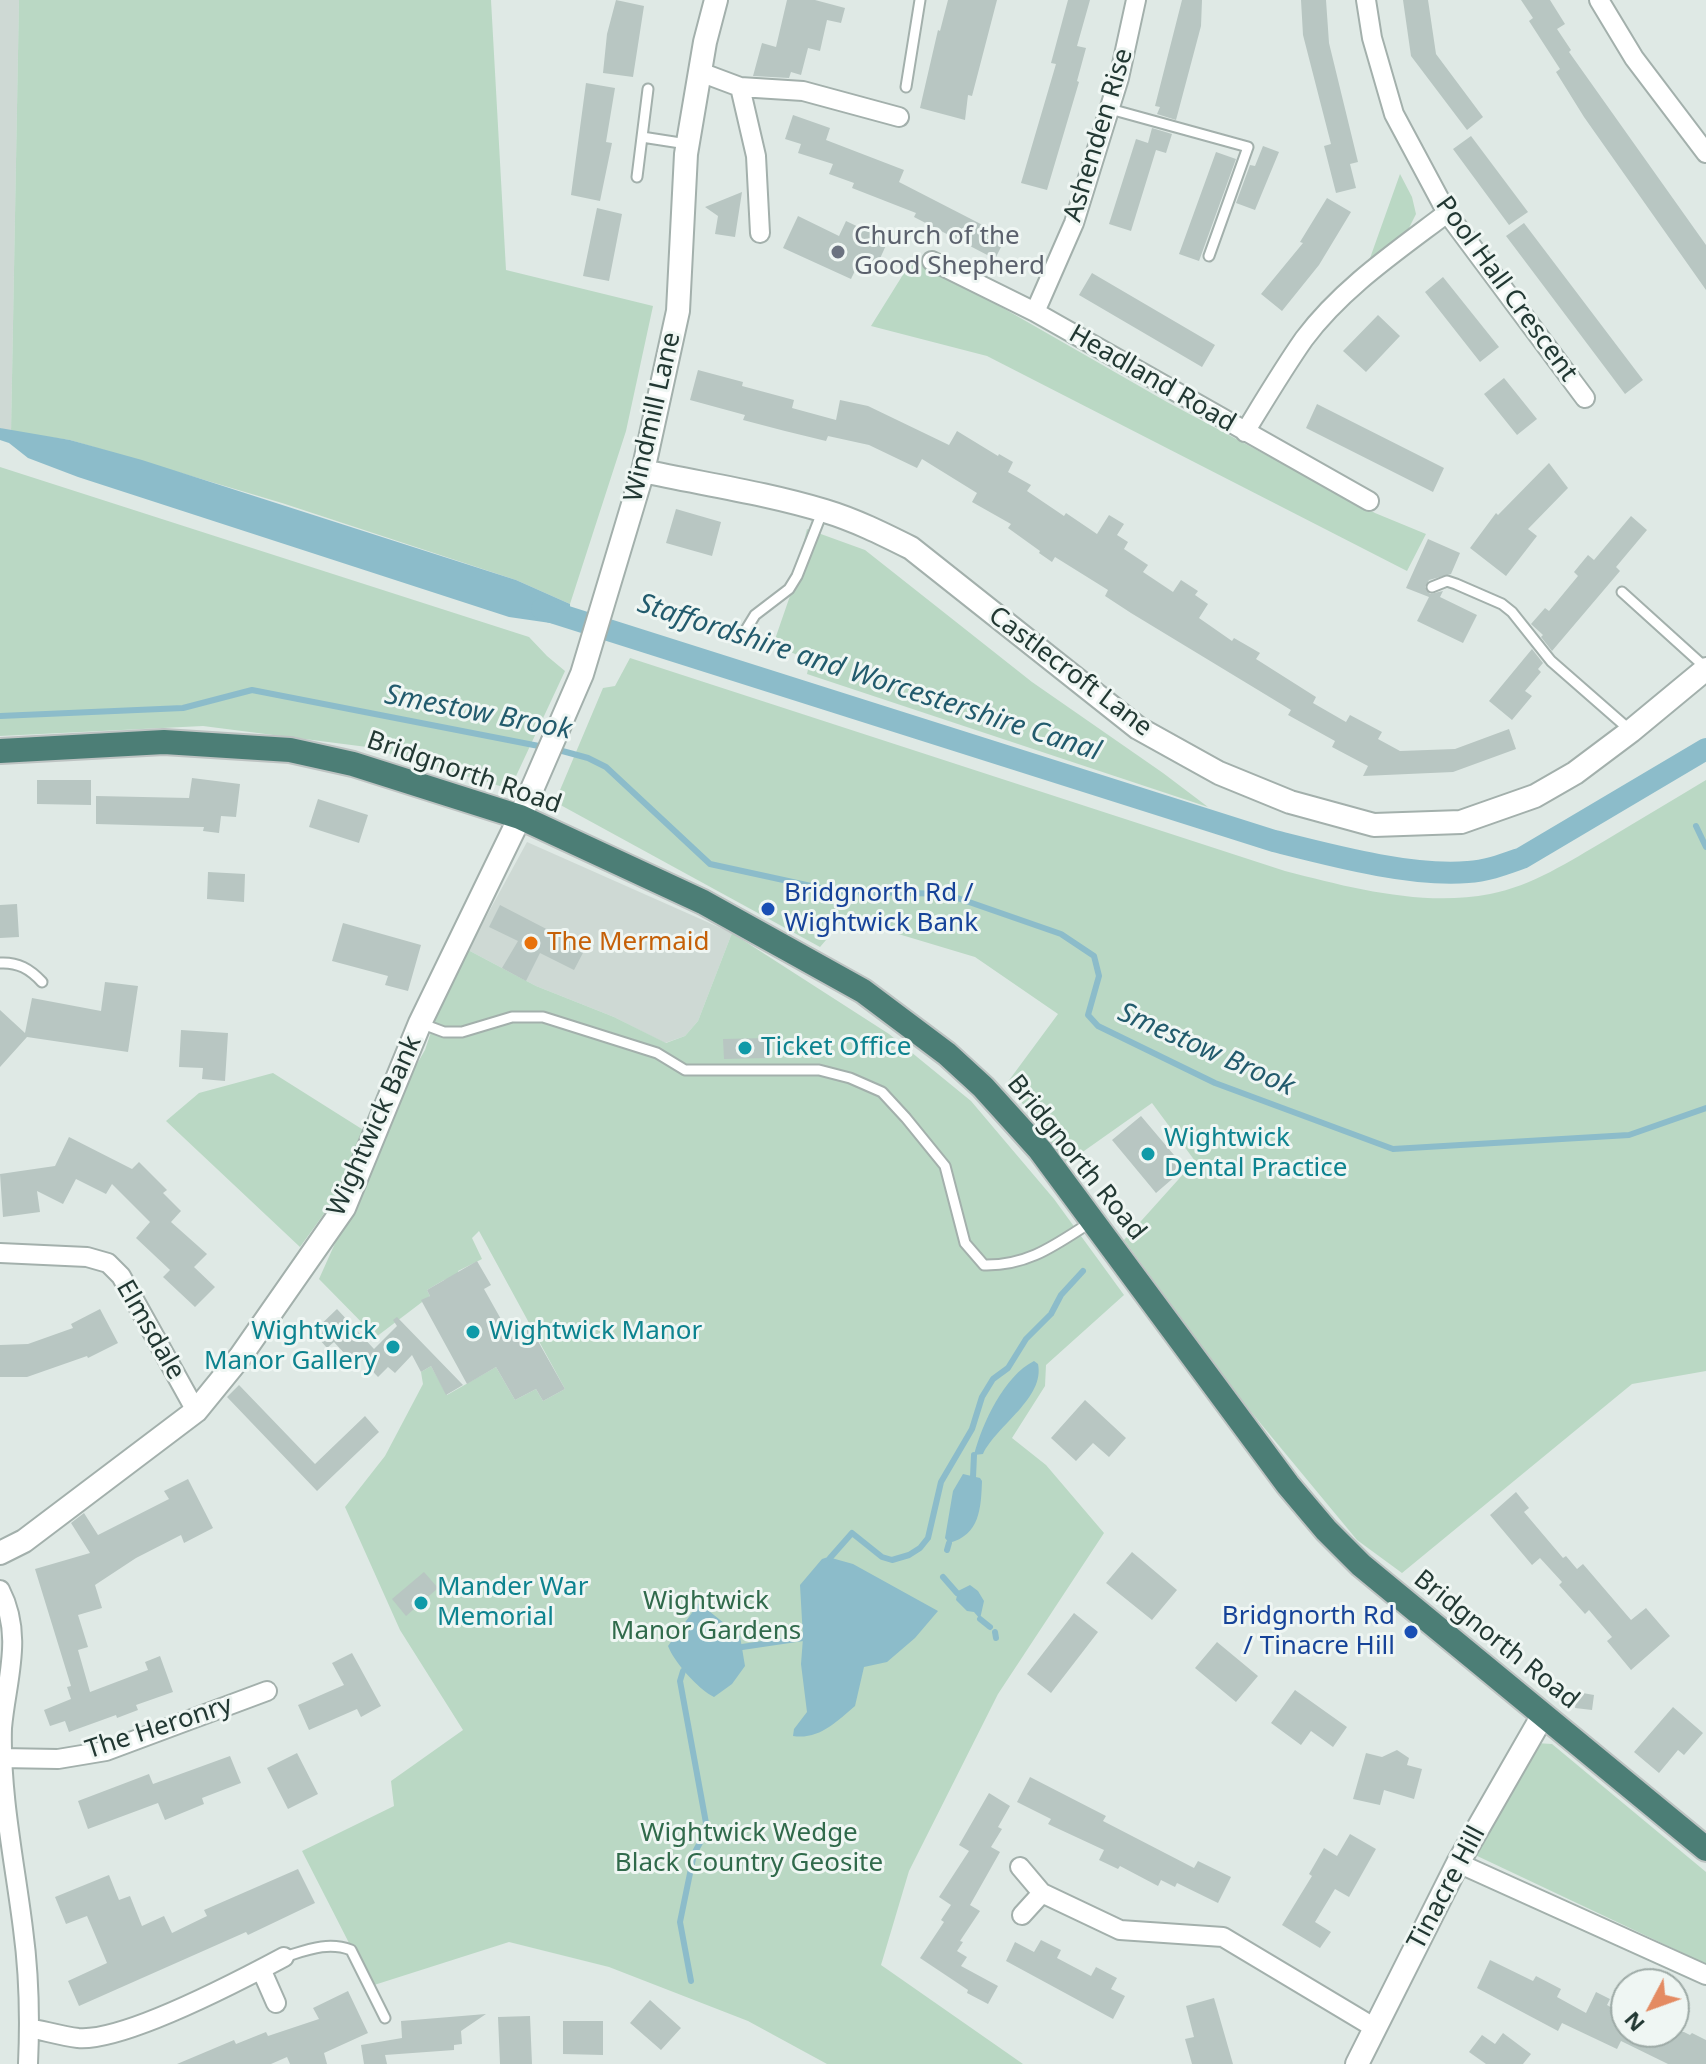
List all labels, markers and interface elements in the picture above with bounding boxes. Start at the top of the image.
street label: Ashenden Rise [1058,45,1140,225]
street label: Pool Hall Crescent [1428,190,1584,388]
place label: Church of the Good Shepherd [854,221,1045,282]
marker: Church of the Good Shepherd [829,243,847,261]
street label: Headland Road [1063,319,1241,439]
street label: Windmill Lane [618,329,688,505]
water label: Staffordshire and Worcestershire Canal [633,587,1105,769]
street label: Castlecroft Lane [982,600,1158,744]
water label: Smestow Brook [382,678,574,748]
street label: Bridgnorth Road [363,725,565,821]
place label: Bridgnorth Rd / Wightwick Bank [784,878,978,940]
marker: Bridgnorth Rd / Wightwick Bank [759,900,777,918]
place label: The Mermaid [547,927,710,959]
marker: The Mermaid [522,934,540,952]
water label: Smestow Brook [1113,996,1299,1104]
street label: Wightwick Bank [321,1031,429,1221]
place label: Ticket Office [761,1032,911,1064]
marker: Ticket Office [736,1039,754,1057]
street label: Bridgnorth Road [1000,1069,1152,1247]
place label: Wightwick Dental Practice [1164,1123,1347,1184]
marker: Wightwick Dental Practice [1139,1145,1157,1163]
street label: Elmsdale [109,1275,191,1385]
place label: Wightwick Manor Gallery [204,1316,377,1378]
place label: Wightwick Manor [489,1316,702,1348]
marker: Wightwick Manor [464,1323,482,1341]
marker: Wightwick Manor Gallery [384,1338,402,1356]
street label: Bridgnorth Road [1407,1564,1585,1716]
place label: Mander War Memorial [437,1572,588,1634]
park label: Wightwick Manor Gardens [611,1586,801,1648]
marker: Mander War Memorial [412,1594,430,1612]
place label: Bridgnorth Rd / Tinacre Hill [1222,1601,1395,1662]
marker: Bridgnorth Rd / Tinacre Hill [1402,1623,1420,1641]
street label: The Heronry [82,1690,236,1766]
park label: Wightwick Wedge Black Country Geosite [615,1818,883,1880]
street label: Tinacre Hill [1401,1821,1493,1955]
north arrow [1610,1968,1690,2048]
text: N [1616,2006,1651,2039]

